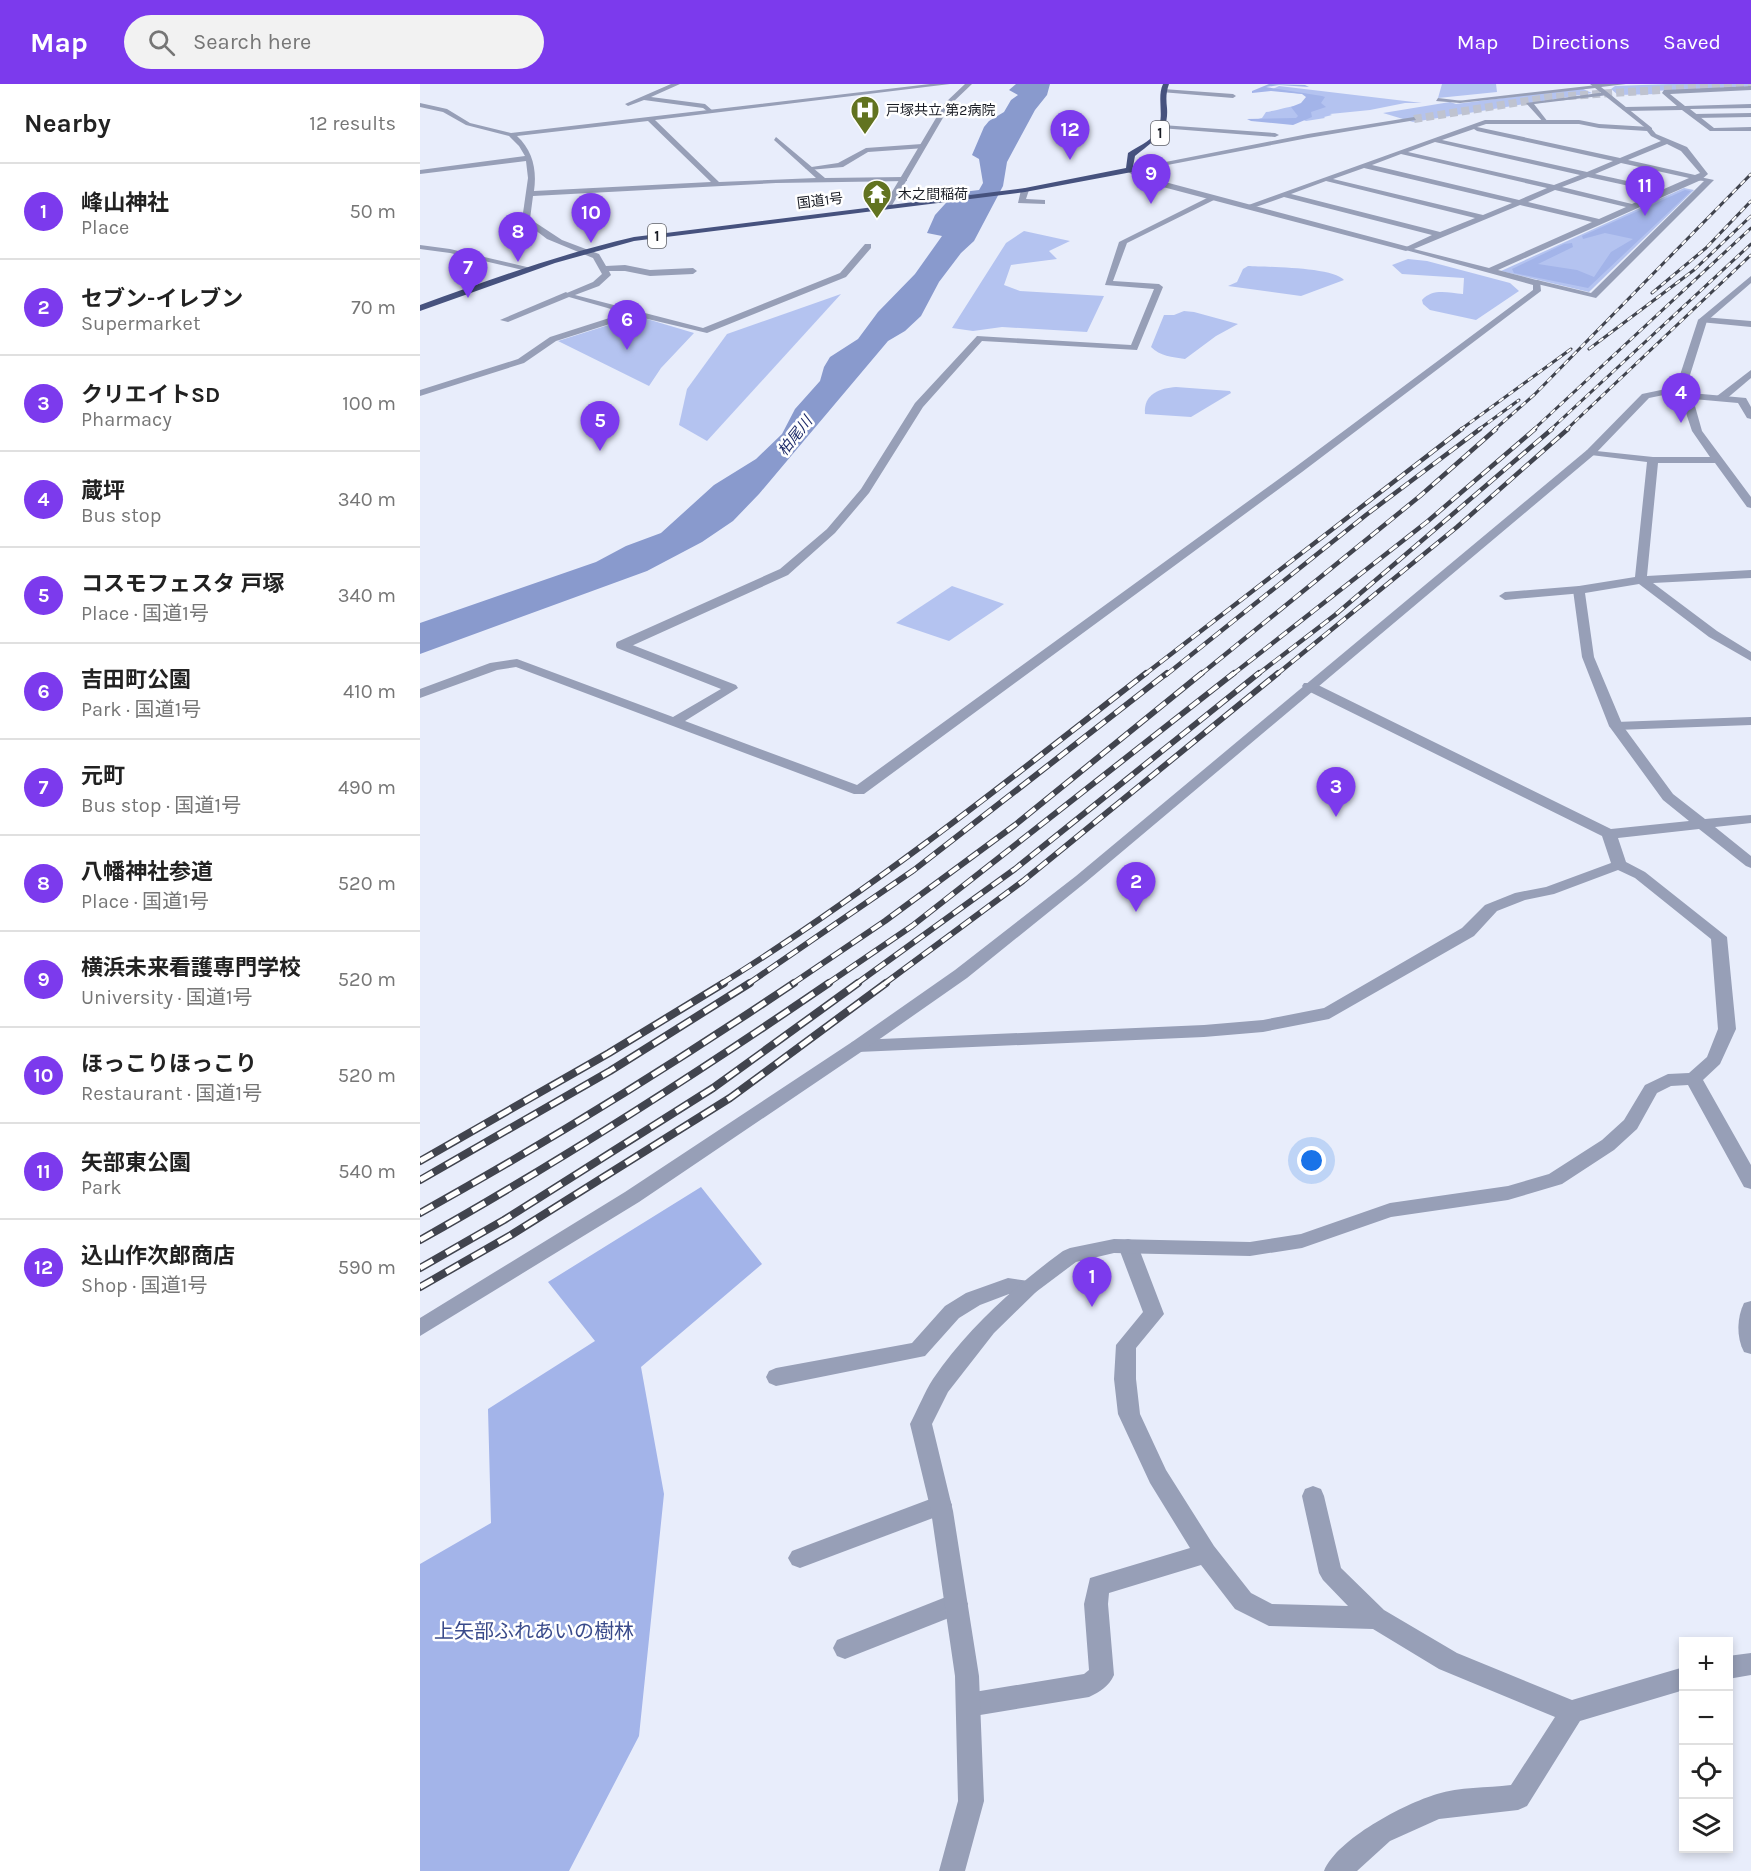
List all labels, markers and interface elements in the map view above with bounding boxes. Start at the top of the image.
search box [124,15,544,69]
text: Map [30,26,88,59]
icon: search [145,26,178,59]
text: Search here [193,29,311,55]
text: Map [1457,30,1498,54]
text: Directions [1531,30,1630,54]
text: Saved [1663,30,1721,54]
hospital icon: 戸塚共立 第2病院 [849,94,881,136]
place label: 戸塚共立 第2病院 [886,102,995,119]
text: Nearby [24,108,111,139]
pin: 12 [1050,110,1090,160]
text: 12 results [309,112,396,135]
road number: 1 [1151,121,1169,145]
pin: 9 [1132,154,1170,204]
pin: 11 [1626,166,1664,216]
temple icon: 木之間稲荷 [861,178,893,220]
place label: 木之間稲荷 [898,186,968,203]
text: 峰山神社 [81,190,169,216]
street label: 国道1号 [796,190,844,212]
pin: 10 [572,194,610,243]
text: 1 [40,200,47,223]
text: 50 m [349,200,396,223]
pin: 8 [498,212,538,262]
text: Place [81,216,129,239]
road number: 1 [648,224,666,248]
pin: 7 [448,248,488,298]
text: セブン-イレブン [81,286,243,312]
text: 2 [37,296,50,319]
text: 70 m [351,296,396,319]
pin: 6 [608,300,646,350]
text: Supermarket [81,312,200,335]
pin: 4 [1662,374,1700,423]
text: クリエイトSD [81,382,220,408]
text: 3 [37,392,50,415]
text: 100 m [342,392,396,415]
pin: 5 [580,402,620,451]
text: Pharmacy [81,408,172,431]
water label: 柏尾川 [774,411,817,459]
text: 蔵坪 [81,478,125,504]
text: 4 [38,488,49,511]
text: 340 m [338,488,396,511]
text: Bus stop [81,504,161,527]
text: コスモフェスタ 戸塚 [81,571,285,597]
text: 5 [38,584,49,607]
text: 340 m [338,584,396,607]
text: Place · 国道1号 [81,602,209,625]
text: 吉田町公園 [81,667,191,693]
text: 6 [37,680,50,703]
text: 410 m [343,680,396,703]
text: Park · 国道1号 [81,698,201,721]
text: 元町 [81,763,125,789]
pin: 3 [1316,768,1356,817]
text: 7 [39,776,48,799]
text: 490 m [338,776,396,799]
text: Bus stop · 国道1号 [81,794,241,817]
text: 八幡神社参道 [81,859,213,885]
pin: 2 [1116,862,1156,912]
text: 8 [37,872,50,895]
text: 520 m [338,872,396,895]
text: Place · 国道1号 [81,890,209,913]
text: 横浜未来看護専門学校 [81,955,301,981]
text: 9 [37,968,50,991]
text: 520 m [338,968,396,991]
text: University · 国道1号 [81,986,253,1009]
text: ほっこりほっこり [81,1051,257,1077]
text: 10 [34,1064,53,1087]
text: 520 m [338,1064,396,1087]
text: Restaurant · 国道1号 [81,1082,262,1105]
your location [1297,1146,1326,1175]
text: 矢部東公園 [81,1150,191,1176]
text: 11 [36,1160,51,1183]
text: 540 m [338,1160,396,1183]
text: Park [81,1176,122,1199]
text: 込山作次郎商店 [81,1243,235,1269]
text: 12 [34,1256,53,1279]
text: 590 m [338,1256,396,1279]
pin: 1 [1072,1258,1112,1307]
text: Shop · 国道1号 [81,1274,207,1297]
park label: 上矢部ふれあいの樹林 [434,1620,634,1643]
map controls [1679,1637,1733,1853]
button: + [1679,1637,1733,1691]
button: − [1679,1691,1733,1745]
button: locate [1679,1745,1733,1799]
button: layers [1679,1799,1733,1853]

